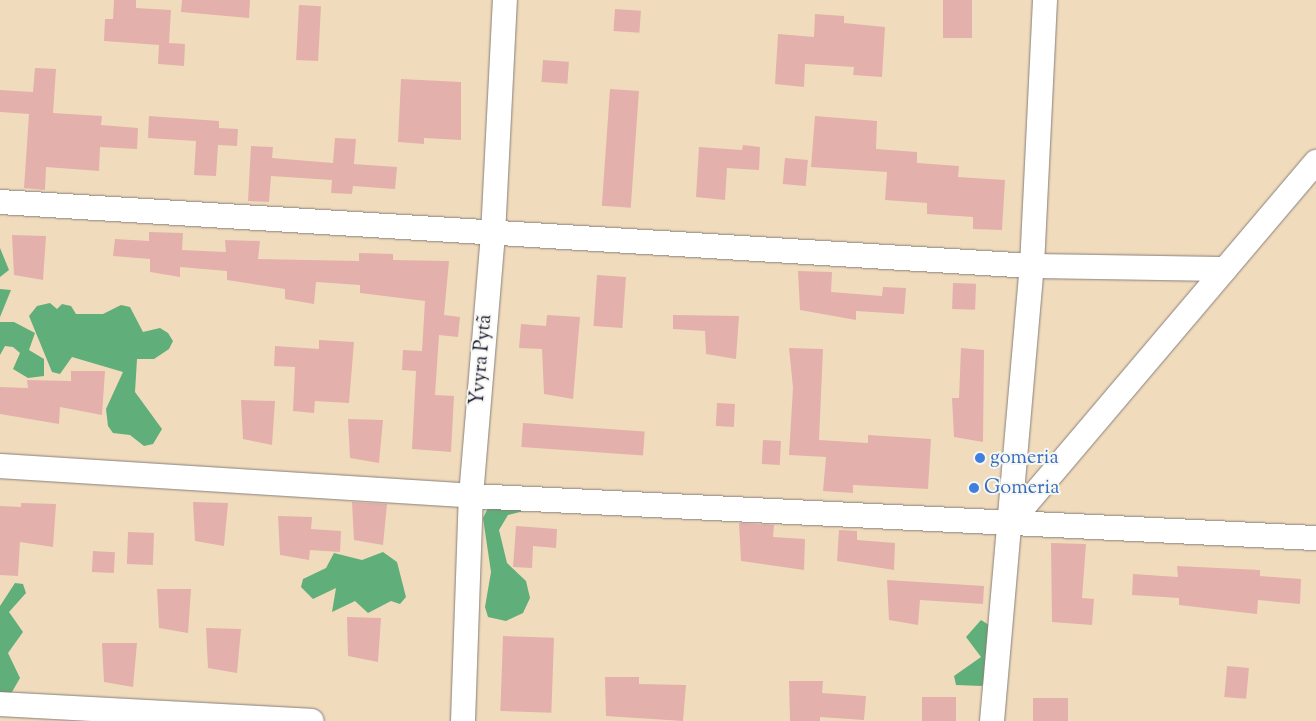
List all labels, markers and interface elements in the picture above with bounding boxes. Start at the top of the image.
street label: Yvyra Pytã [466,313,498,407]
place label: gomeria [990,446,1059,470]
marker: gomeria [974,452,986,464]
place label: Gomeria [984,476,1059,500]
marker: Gomeria [968,482,980,494]

